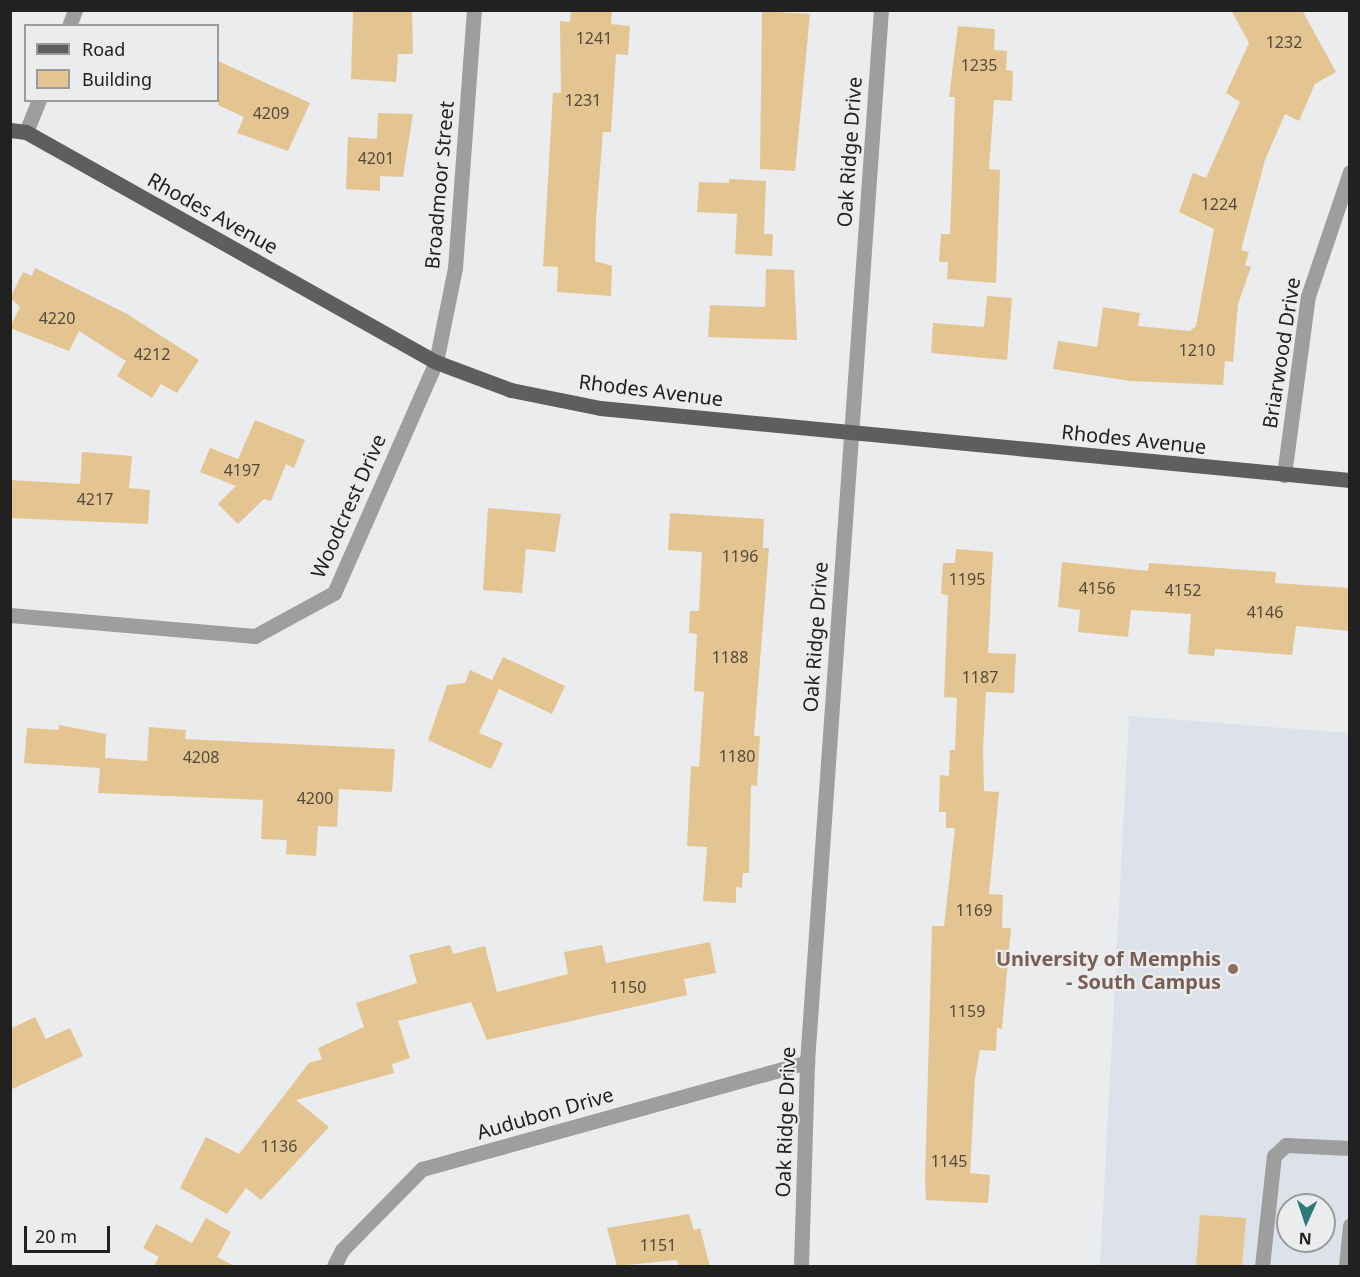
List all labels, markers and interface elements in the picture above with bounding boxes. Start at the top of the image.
legend [24,24,219,102]
house number: 1241 [576,28,612,48]
house number: 1232 [1266,32,1302,52]
text: Road [82,37,125,61]
house number: 1235 [961,55,997,75]
text: Building [82,67,152,91]
street label: Oak Ridge Drive [832,76,866,228]
house number: 1231 [565,90,601,110]
street label: Broadmoor Street [420,100,458,270]
house number: 4209 [253,103,289,123]
house number: 4201 [358,148,394,168]
street label: Rhodes Avenue [144,167,282,259]
house number: 1224 [1201,194,1237,214]
street label: Briarwood Drive [1257,276,1305,430]
house number: 4220 [39,308,75,328]
house number: 1210 [1179,340,1215,360]
house number: 4212 [134,344,170,364]
street label: Rhodes Avenue [577,369,725,411]
street label: Rhodes Avenue [1060,419,1208,459]
street label: Woodcrest Drive [306,430,390,582]
house number: 4197 [224,460,260,480]
house number: 4217 [77,489,113,509]
house number: 1196 [722,546,758,566]
street label: Oak Ridge Drive [798,561,832,713]
house number: 1195 [949,569,985,589]
house number: 4156 [1079,578,1115,598]
house number: 4152 [1165,580,1201,600]
house number: 4146 [1247,602,1283,622]
house number: 1188 [712,647,748,667]
house number: 1187 [962,667,998,687]
house number: 1180 [719,746,755,766]
house number: 4208 [183,747,219,767]
house number: 4200 [297,788,333,808]
house number: 1169 [956,900,992,920]
place label: University of Memphis - South Campus [996,946,1221,993]
marker: University of Memphis - South Campus [1226,962,1240,976]
house number: 1150 [610,977,646,997]
house number: 1159 [949,1001,985,1021]
street label: Oak Ridge Drive [770,1046,800,1198]
street label: Audubon Drive [474,1082,616,1144]
house number: 1136 [261,1136,297,1156]
house number: 1145 [931,1151,967,1171]
north arrow [1276,1193,1336,1253]
scale bar [27,1214,112,1252]
text: 20 m [35,1224,77,1248]
text: N [1298,1228,1312,1250]
house number: 1151 [640,1235,676,1255]

